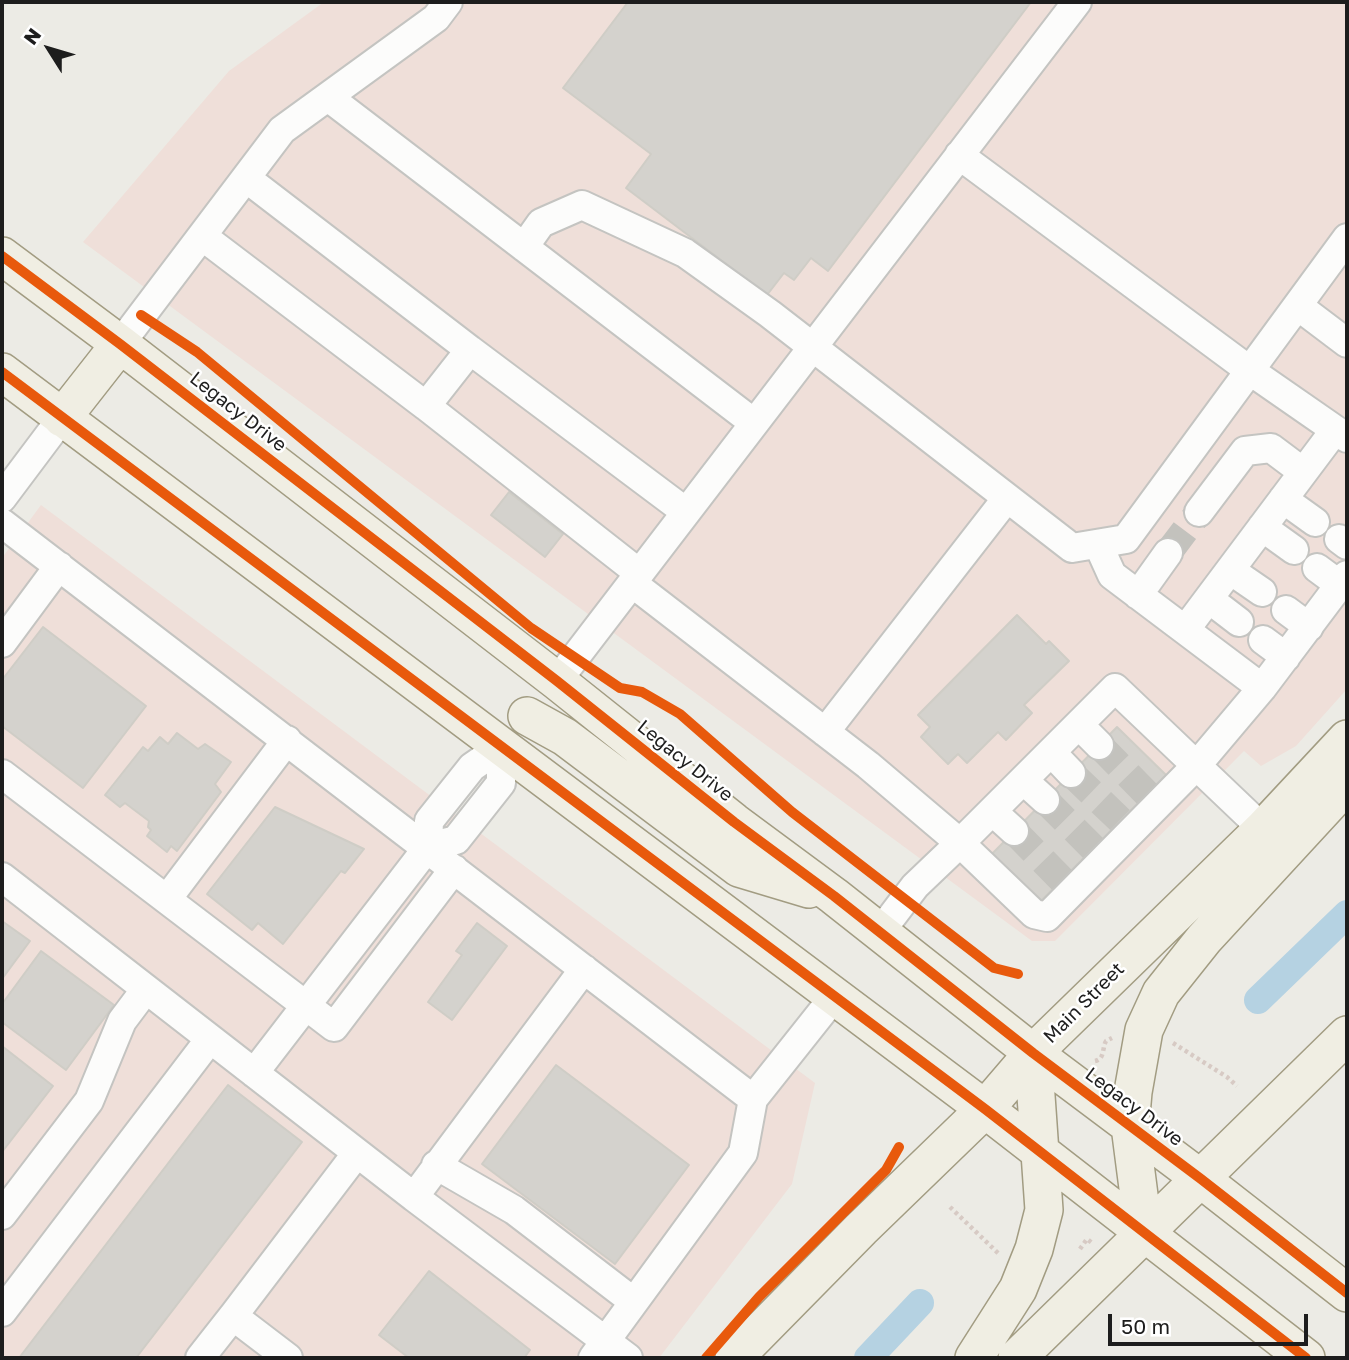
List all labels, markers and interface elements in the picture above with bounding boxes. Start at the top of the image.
north arrow [14,14,84,84]
text: N [18,23,45,49]
street label: Legacy Drive [185,367,291,457]
street label: Legacy Drive [633,715,737,807]
street label: Main Street [1039,958,1129,1048]
street label: Legacy Drive [1081,1063,1187,1151]
scale bar [1111,1300,1310,1344]
text: 50 m [1121,1313,1170,1339]

